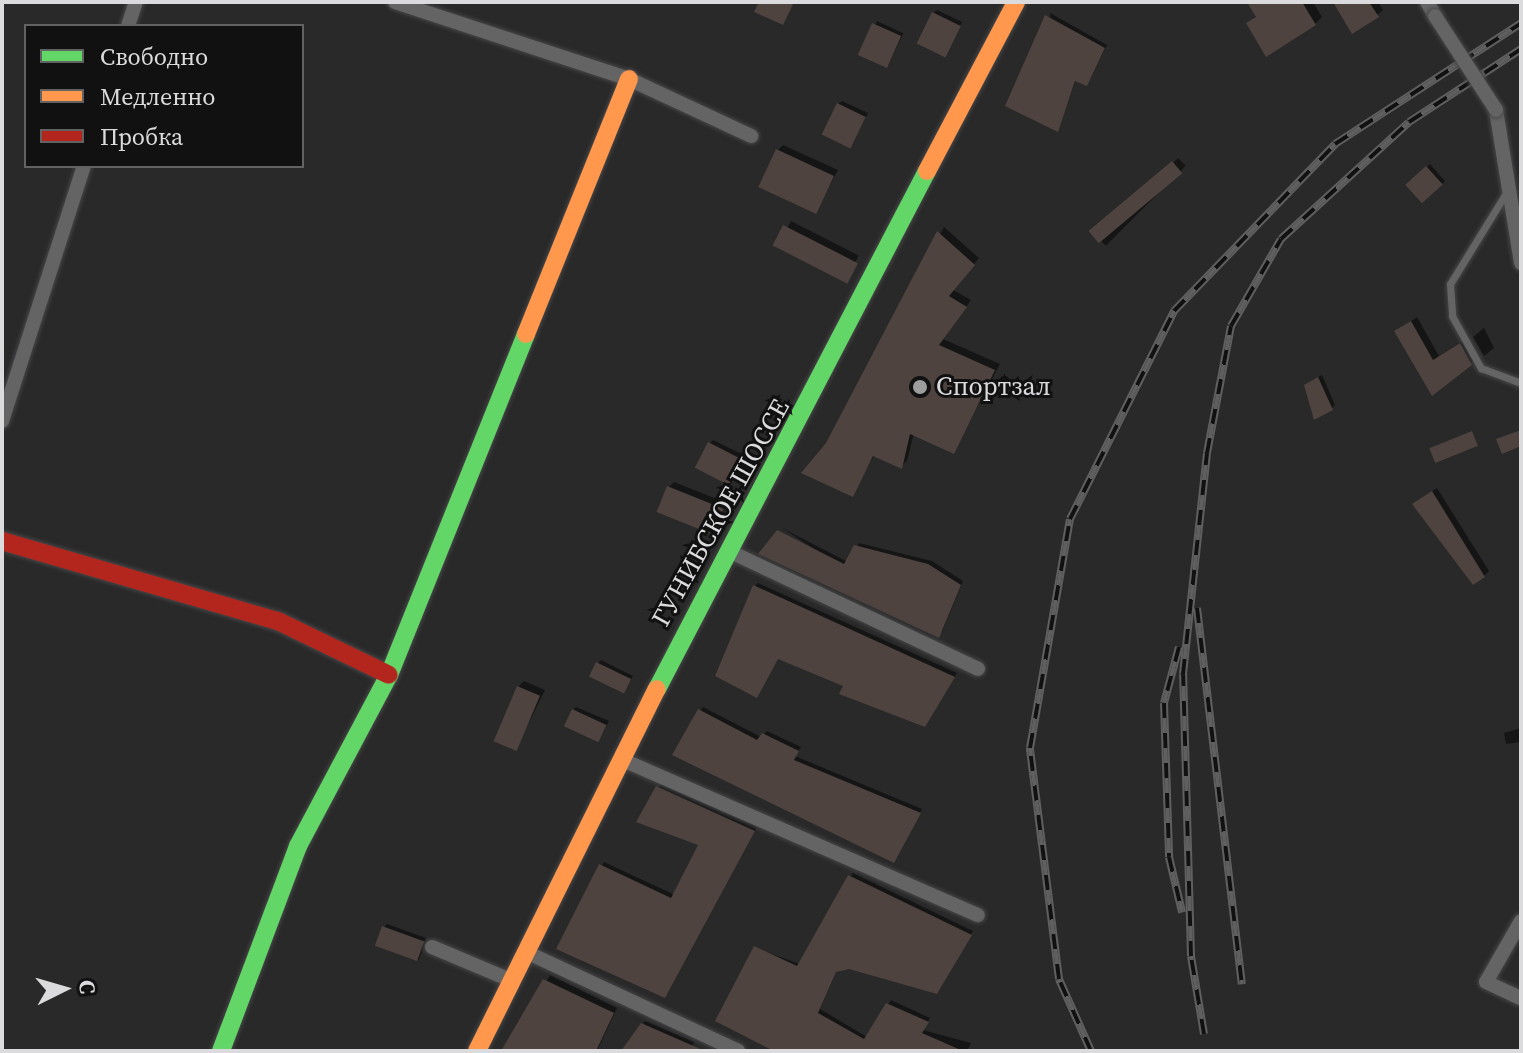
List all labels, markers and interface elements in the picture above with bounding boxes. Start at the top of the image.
legend [24,24,304,168]
text: Свободно [100,40,208,73]
text: Медленно [100,80,215,113]
text: Пробка [100,120,183,153]
place label: Спортзал [936,371,1051,403]
marker: Спортзал [911,378,929,396]
street label: ГУНИБСКОЕ ШОССЕ [646,394,796,632]
north arrow [24,949,104,1029]
text: С [72,979,103,995]

